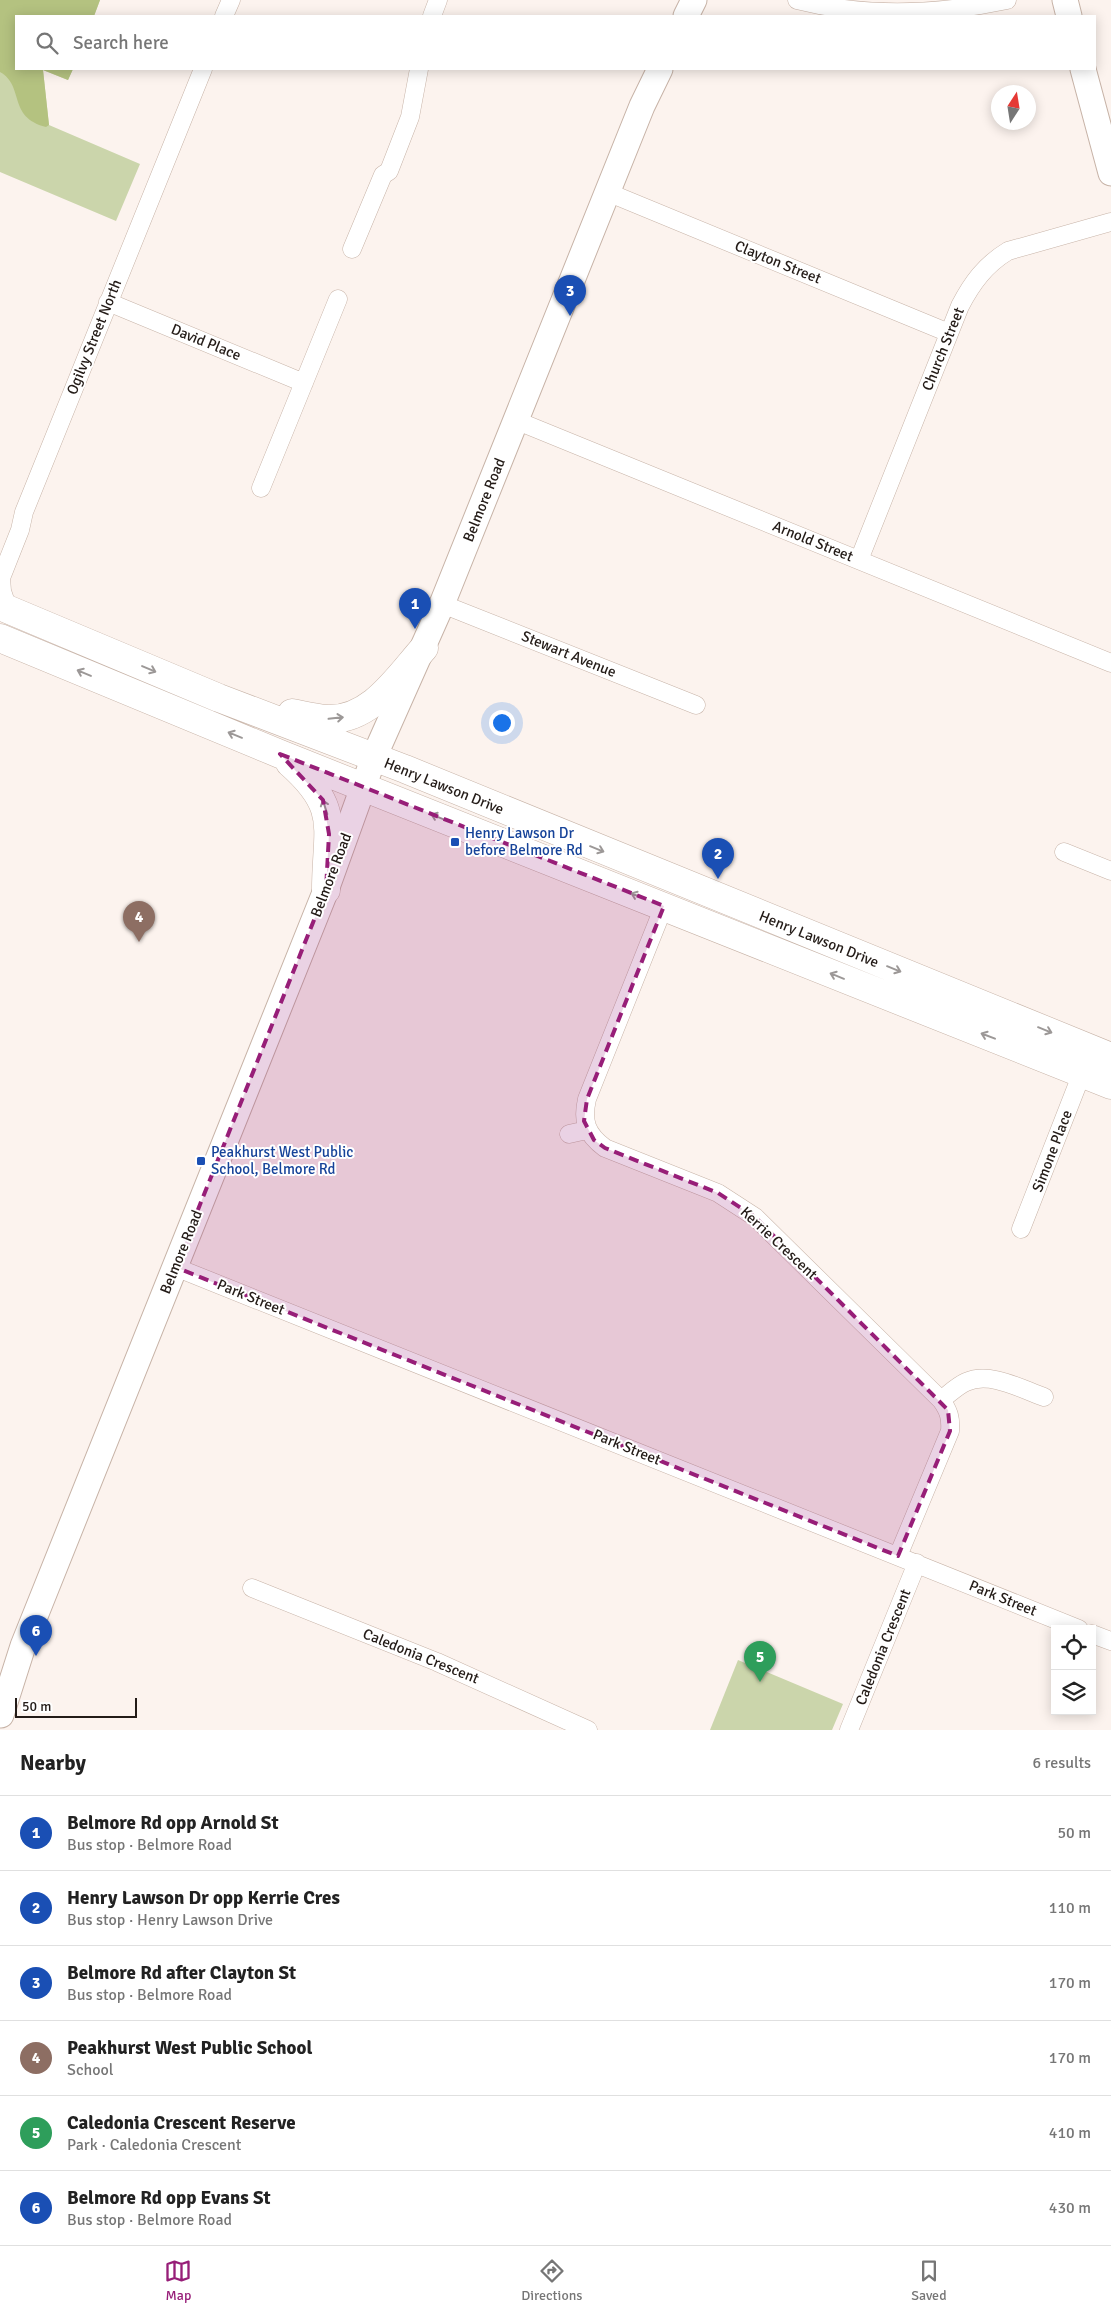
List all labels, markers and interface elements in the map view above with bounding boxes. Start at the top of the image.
search box [15,15,1096,70]
icon: search [33,29,61,57]
text: Search here [73,31,169,55]
north arrow [991,85,1036,130]
street label: Clayton Street [732,237,824,287]
pin: 3 [554,275,586,316]
street label: Ogilvy Street North [63,277,125,397]
street label: Church Street [918,305,968,393]
street label: David Place [168,320,244,364]
street label: Belmore Road [459,455,509,545]
street label: Arnold Street [770,517,856,565]
pin: 1 [399,588,431,629]
street label: Stewart Avenue [519,627,619,681]
one-way arrow [141,664,156,674]
one-way arrow [77,668,92,678]
your location [489,710,515,736]
one-way arrow [328,713,344,723]
one-way arrow [228,730,243,740]
street label: Henry Lawson Drive [382,754,506,818]
one-way arrow [319,799,329,815]
one-way arrow [431,811,446,821]
place label: Henry Lawson Dr before Belmore Rd [465,824,583,859]
street label: Belmore Road [307,830,355,920]
marker: Henry Lawson Dr before Belmore Rd [449,836,461,848]
pin: 2 [702,838,734,879]
one-way arrow [589,845,604,854]
one-way arrow [631,890,646,900]
pin: 4 [123,901,155,942]
street label: Henry Lawson Drive [757,907,881,971]
one-way arrow [886,965,901,975]
one-way arrow [830,970,845,980]
one-way arrow [1036,1026,1052,1035]
one-way arrow [981,1031,996,1040]
street label: Simone Place [1028,1108,1076,1194]
place label: Peakhurst West Public School, Belmore Rd [211,1143,353,1178]
marker: Peakhurst West Public School, Belmore Rd [195,1155,207,1167]
street label: Kerrie Crescent [737,1203,821,1283]
street label: Belmore Road [156,1207,206,1297]
street label: Park Street [215,1275,287,1319]
street label: Park Street [591,1425,663,1469]
street label: Park Street [967,1576,1039,1620]
street label: Caledonia Crescent [852,1586,914,1708]
pin: 6 [20,1615,52,1656]
street label: Caledonia Crescent [360,1625,482,1687]
map controls [1051,1625,1096,1715]
button: locate [1051,1625,1096,1670]
pin: 5 [744,1641,776,1682]
button: layers [1051,1670,1096,1715]
scale bar [15,1695,138,1718]
text: 50 m [22,1698,51,1715]
text: Nearby [20,1750,86,1776]
text: 6 results [1032,1753,1091,1773]
text: Belmore Rd opp Arnold St [67,1811,279,1835]
text: 1 [32,1823,40,1843]
text: 50 m [1057,1823,1091,1843]
text: Bus stop · Belmore Road [67,1835,232,1855]
text: Henry Lawson Dr opp Kerrie Cres [67,1886,340,1910]
text: 2 [32,1898,40,1918]
text: 110 m [1049,1898,1091,1918]
text: Bus stop · Henry Lawson Drive [67,1910,273,1930]
text: Belmore Rd after Clayton St [67,1961,296,1985]
text: 3 [32,1973,40,1993]
text: 170 m [1049,1973,1091,1993]
text: Bus stop · Belmore Road [67,1985,232,2005]
text: Peakhurst West Public School [67,2036,312,2060]
text: 4 [32,2048,40,2068]
text: 170 m [1049,2048,1091,2068]
text: School [67,2060,113,2080]
text: Caledonia Crescent Reserve [67,2111,296,2135]
text: 5 [32,2123,40,2143]
text: 410 m [1049,2123,1091,2143]
text: Park · Caledonia Crescent [67,2135,241,2155]
text: Belmore Rd opp Evans St [67,2186,271,2210]
text: 6 [32,2198,40,2218]
text: 430 m [1049,2198,1091,2218]
text: Bus stop · Belmore Road [67,2210,232,2230]
tab: Map [164,2257,192,2304]
tab: Directions [521,2257,582,2304]
tab: Saved [911,2257,947,2304]

